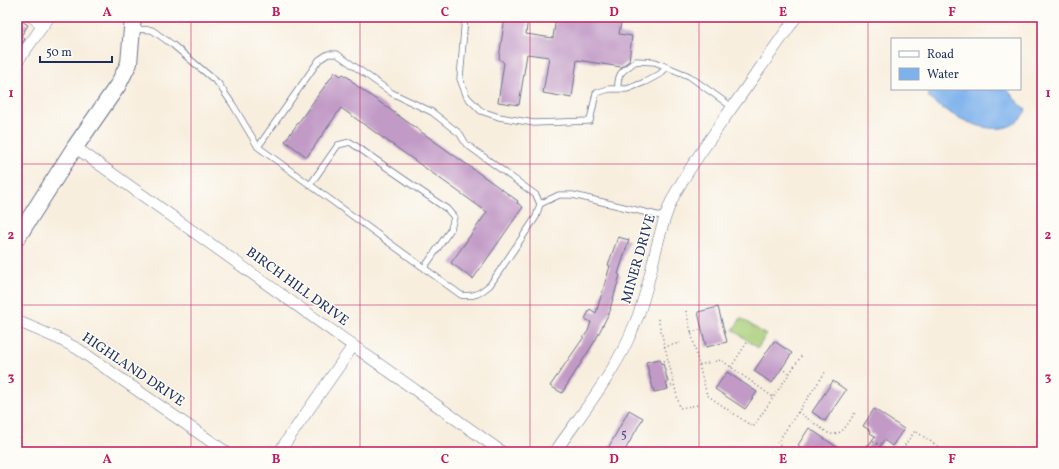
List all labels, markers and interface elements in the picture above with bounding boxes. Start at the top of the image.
text: A [102,4,112,22]
text: B [272,4,281,22]
text: C [441,4,449,22]
text: D [609,4,619,22]
text: E [779,4,787,22]
text: F [948,4,956,22]
scale bar [40,38,112,64]
legend [891,38,1021,90]
text: 50 m [46,45,72,61]
text: Road [927,47,954,63]
text: Water [927,67,959,83]
text: 1 [8,85,14,103]
text: 1 [1045,85,1051,103]
street label: MINER DRIVE [617,212,661,306]
text: 2 [8,227,15,245]
text: 2 [1045,227,1052,245]
street label: BIRCH HILL DRIVE [242,243,352,331]
street label: HIGHLAND DRIVE [78,329,188,411]
text: 3 [8,369,15,387]
text: 3 [1045,369,1052,387]
house number: 5 [621,427,627,443]
text: A [102,451,112,469]
text: B [272,451,281,469]
text: C [441,451,449,469]
text: D [609,451,619,469]
text: E [779,451,787,469]
text: F [948,451,956,469]

